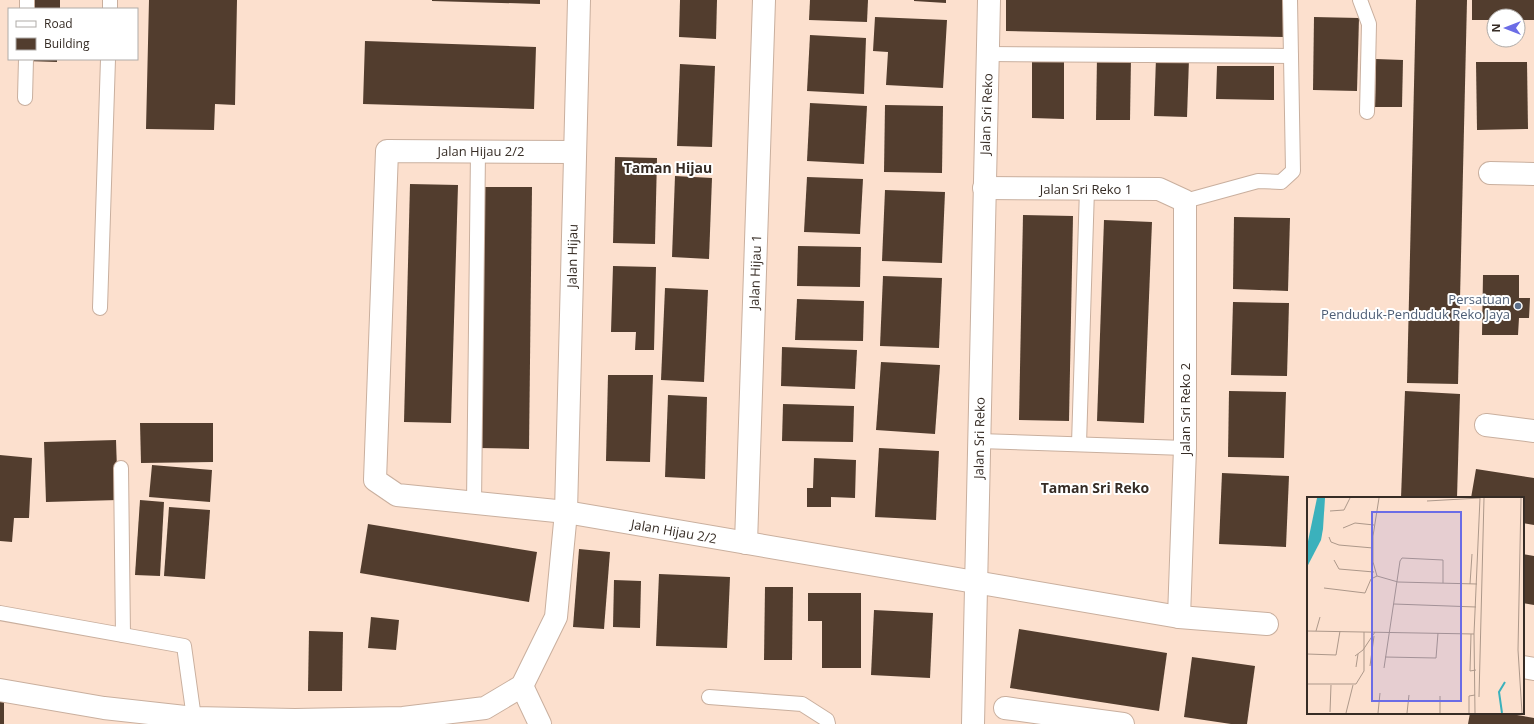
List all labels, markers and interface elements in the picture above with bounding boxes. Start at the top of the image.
legend [8,8,138,60]
north arrow [1486,8,1526,48]
text: Road [44,15,73,32]
text: N [1488,24,1503,32]
text: Building [44,35,90,52]
street label: Jalan Sri Reko [976,73,996,157]
street label: Jalan Hijau 2/2 [436,142,524,160]
district label: Taman Hijau [624,158,712,177]
street label: Jalan Sri Reko 1 [1038,180,1132,198]
street label: Jalan Hijau [562,224,582,290]
street label: Jalan Hijau 1 [745,234,765,312]
place label: Persatuan Penduduk-Penduduk Reko Jaya [1321,290,1510,323]
marker: Persatuan Penduduk-Penduduk Reko Jaya [1513,301,1523,311]
street label: Jalan Sri Reko 2 [1176,363,1194,457]
street label: Jalan Sri Reko [969,397,989,481]
district label: Taman Sri Reko [1041,478,1150,497]
inset map [1307,497,1524,714]
street label: Jalan Hijau 2/2 [628,514,718,547]

